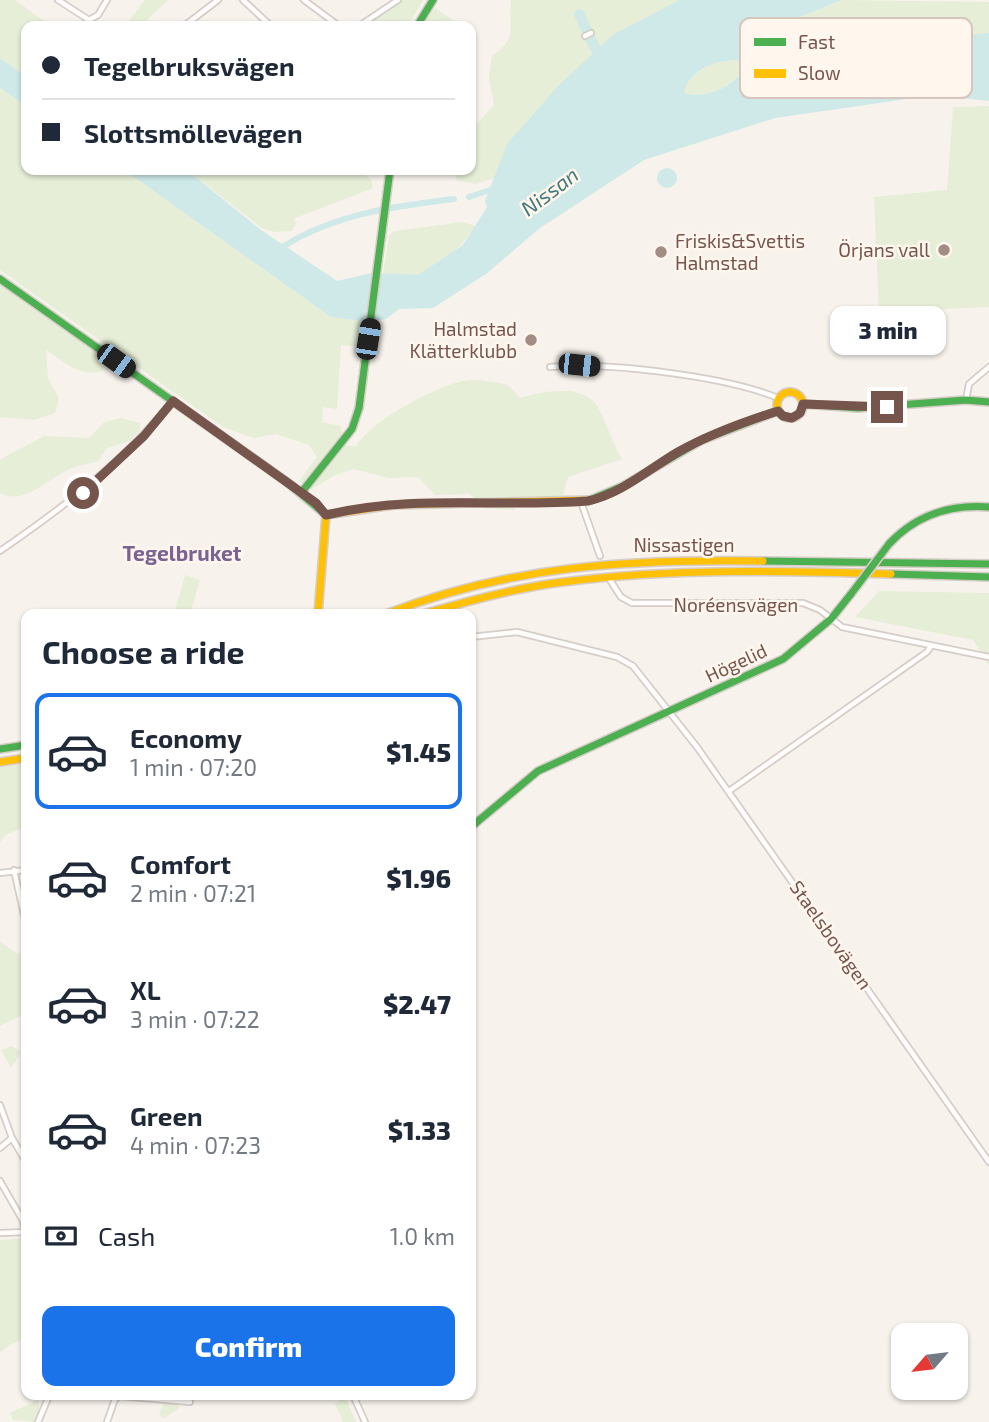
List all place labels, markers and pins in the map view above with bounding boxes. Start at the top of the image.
place label: Friskis&Svettis Halmstad [675,229,805,274]
place label: Örjans vall [838,238,930,261]
marker: Örjans vall [936,242,952,258]
marker: Friskis&Svettis Halmstad [653,244,669,260]
place label: Halmstad Klätterklubb [410,317,517,362]
marker: Halmstad Klätterklubb [523,332,539,348]

